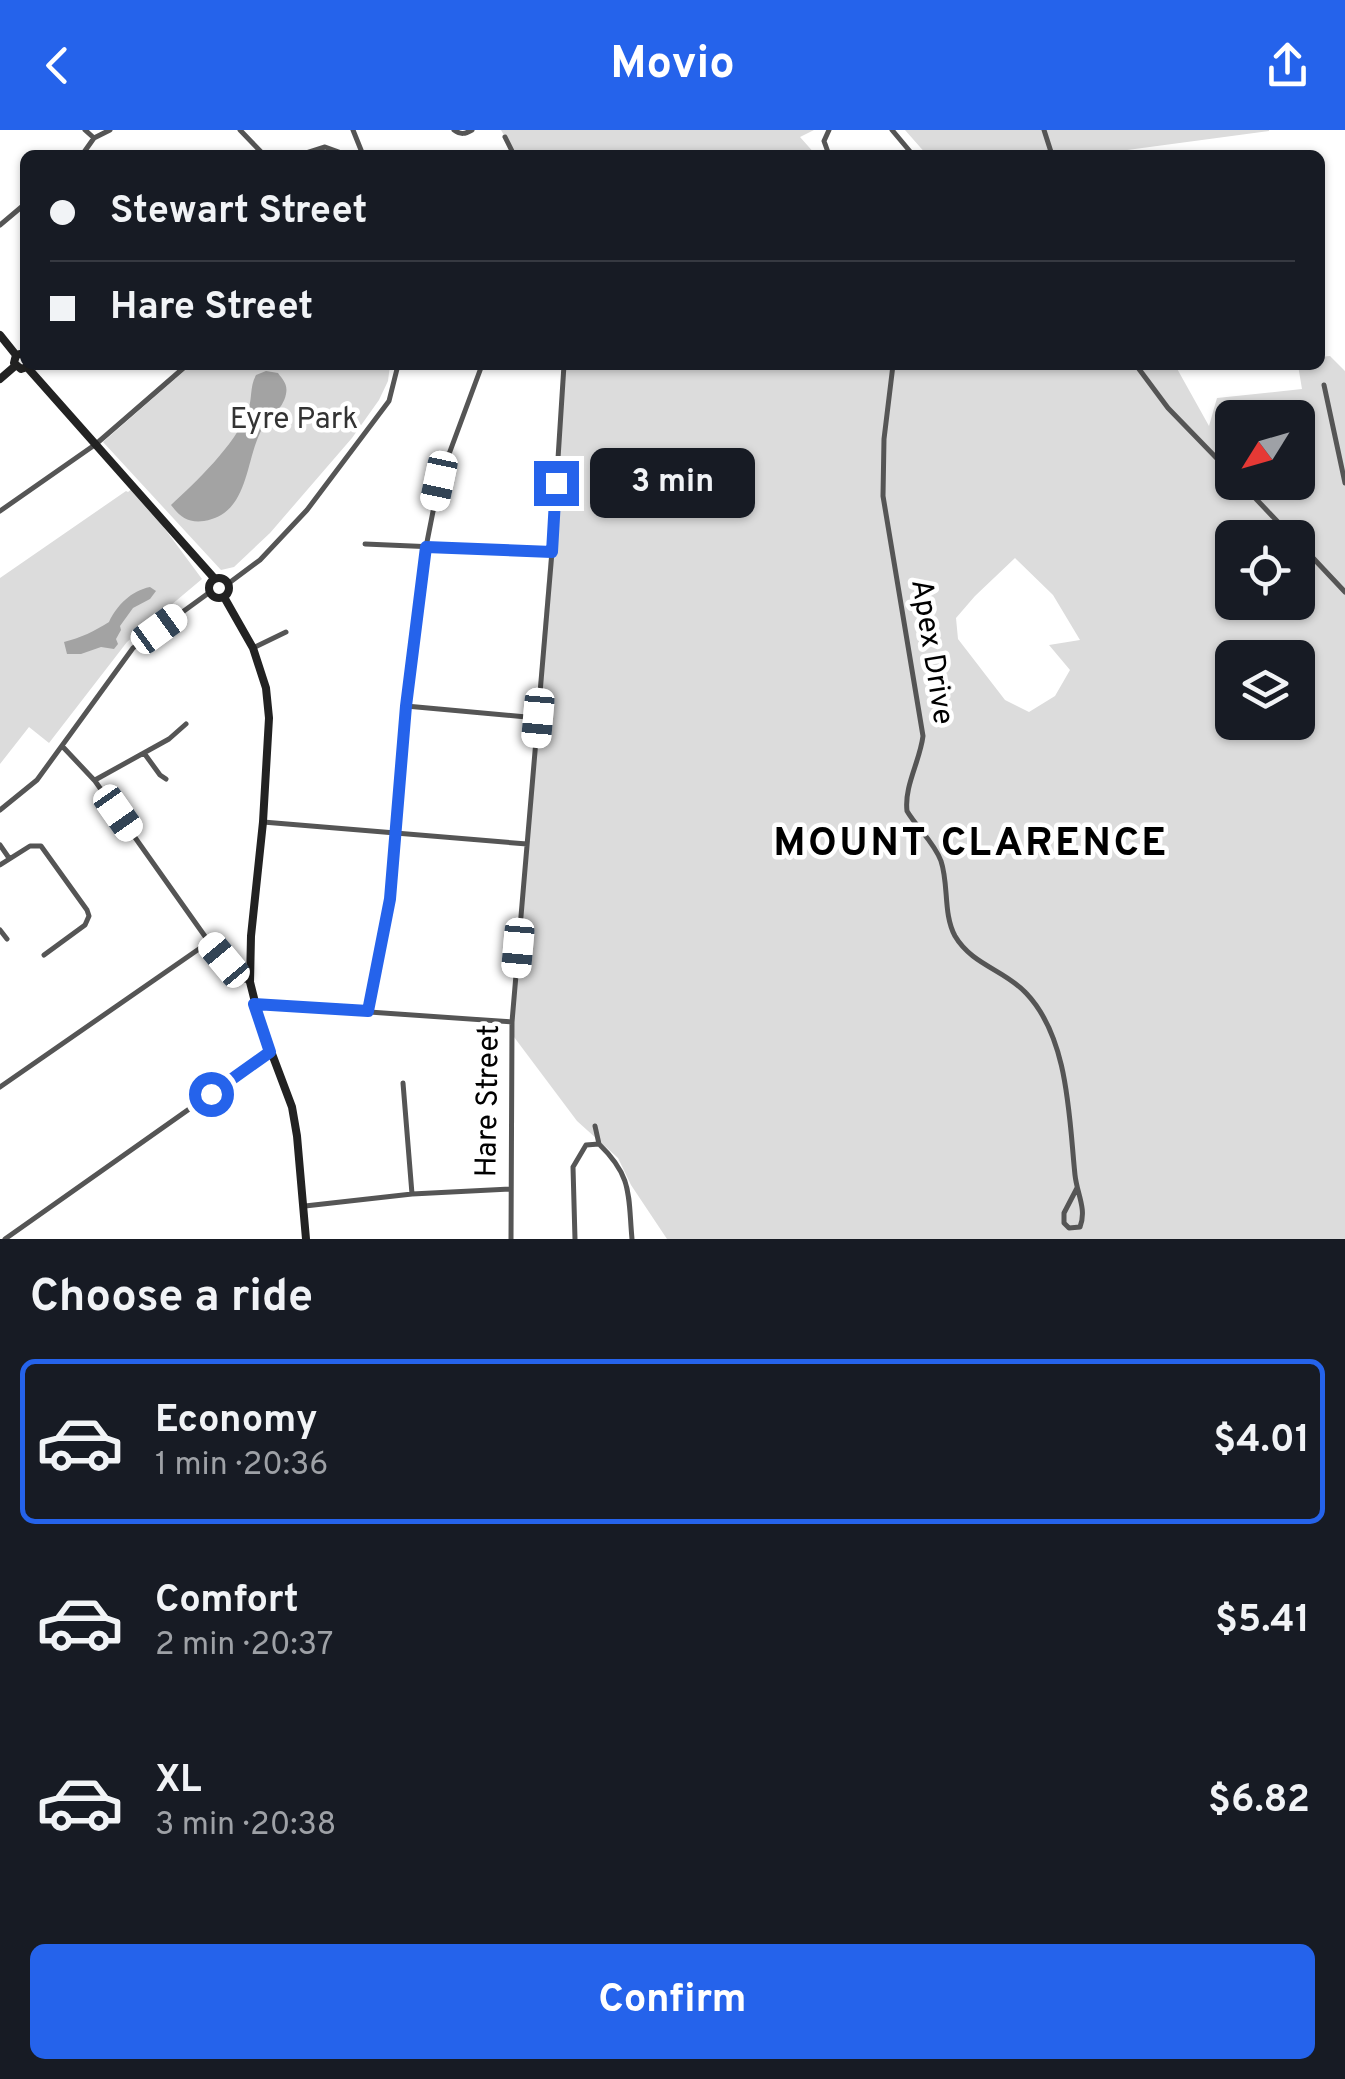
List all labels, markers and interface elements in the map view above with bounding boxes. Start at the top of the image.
text: Movio [610,37,735,94]
icon: back [30,38,85,93]
icon: share [1260,38,1315,93]
text: Stewart Street [110,188,367,237]
text: Hare Street [110,284,313,333]
north arrow [1215,400,1315,500]
map controls [1215,400,1315,740]
park label: Eyre Park [230,402,358,439]
callout: 3 min [591,448,756,518]
car [418,449,460,513]
route end [534,461,579,506]
text: 3 min [631,463,714,503]
button: locate [1215,520,1315,620]
street label: Apex Drive [901,577,961,727]
car [126,599,192,659]
button: layers [1215,640,1315,740]
car [520,687,556,749]
car [89,780,147,846]
district label: MOUNT CLARENCE [773,820,1169,870]
car [500,917,536,979]
car [193,927,255,993]
street label: Hare Street [469,1024,509,1178]
route start [189,1072,234,1117]
text: Choose a ride [30,1270,313,1327]
icon: car [35,1397,125,1487]
text: Economy [155,1397,317,1446]
text: $4.01 [1213,1417,1310,1466]
text: 1 min · 20:36 [155,1446,328,1486]
icon: car [35,1577,125,1667]
text: Comfort [155,1577,299,1626]
text: $5.41 [1215,1597,1310,1646]
text: 2 min · 20:37 [155,1626,333,1666]
icon: car [35,1757,125,1847]
text: XL [155,1757,202,1806]
text: $6.82 [1208,1777,1310,1826]
text: 3 min · 20:38 [155,1806,336,1846]
button: Confirm [30,1944,1315,2059]

